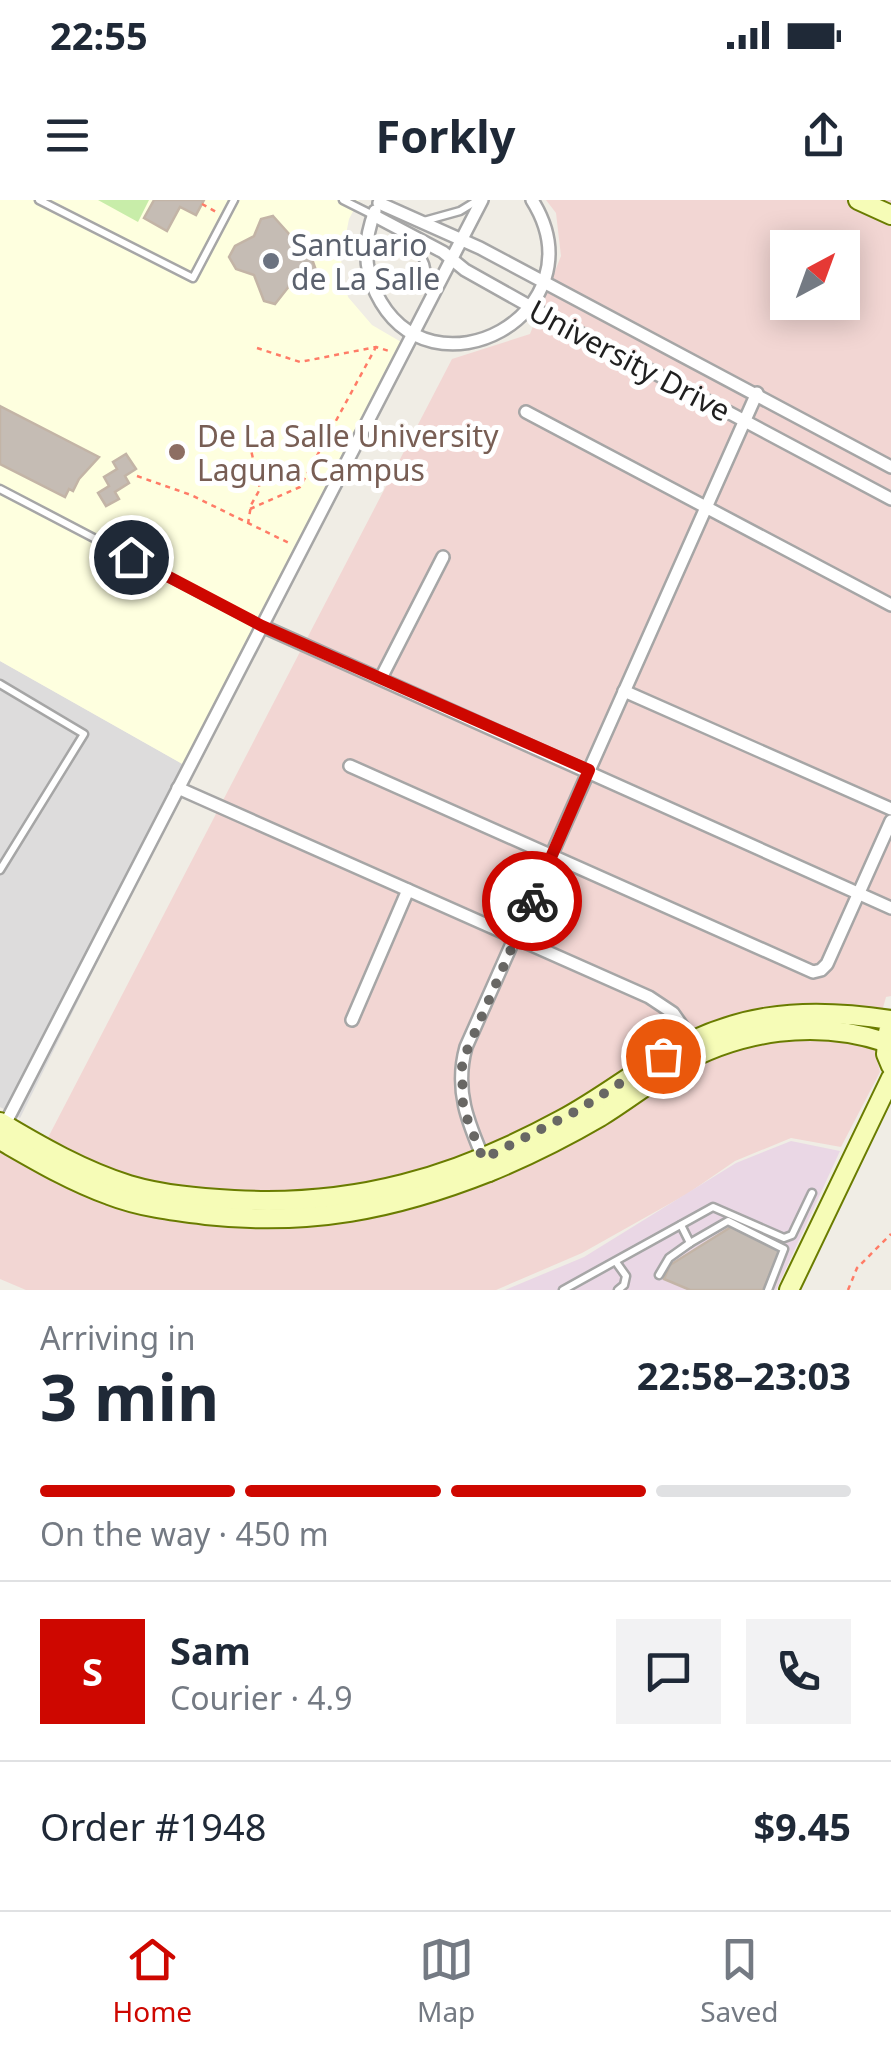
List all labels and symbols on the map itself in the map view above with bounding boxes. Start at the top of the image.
place label: Santuario de La Salle [291,224,440,299]
north arrow [770,230,860,320]
marker: Santuario de La Salle [260,250,282,272]
street label: University Drive [522,290,738,430]
place label: De La Salle University Laguna Campus [197,415,499,490]
marker: De La Salle University Laguna Campus [166,441,188,463]
pin [89,515,174,600]
courier [482,851,582,951]
pin [621,1014,706,1099]

